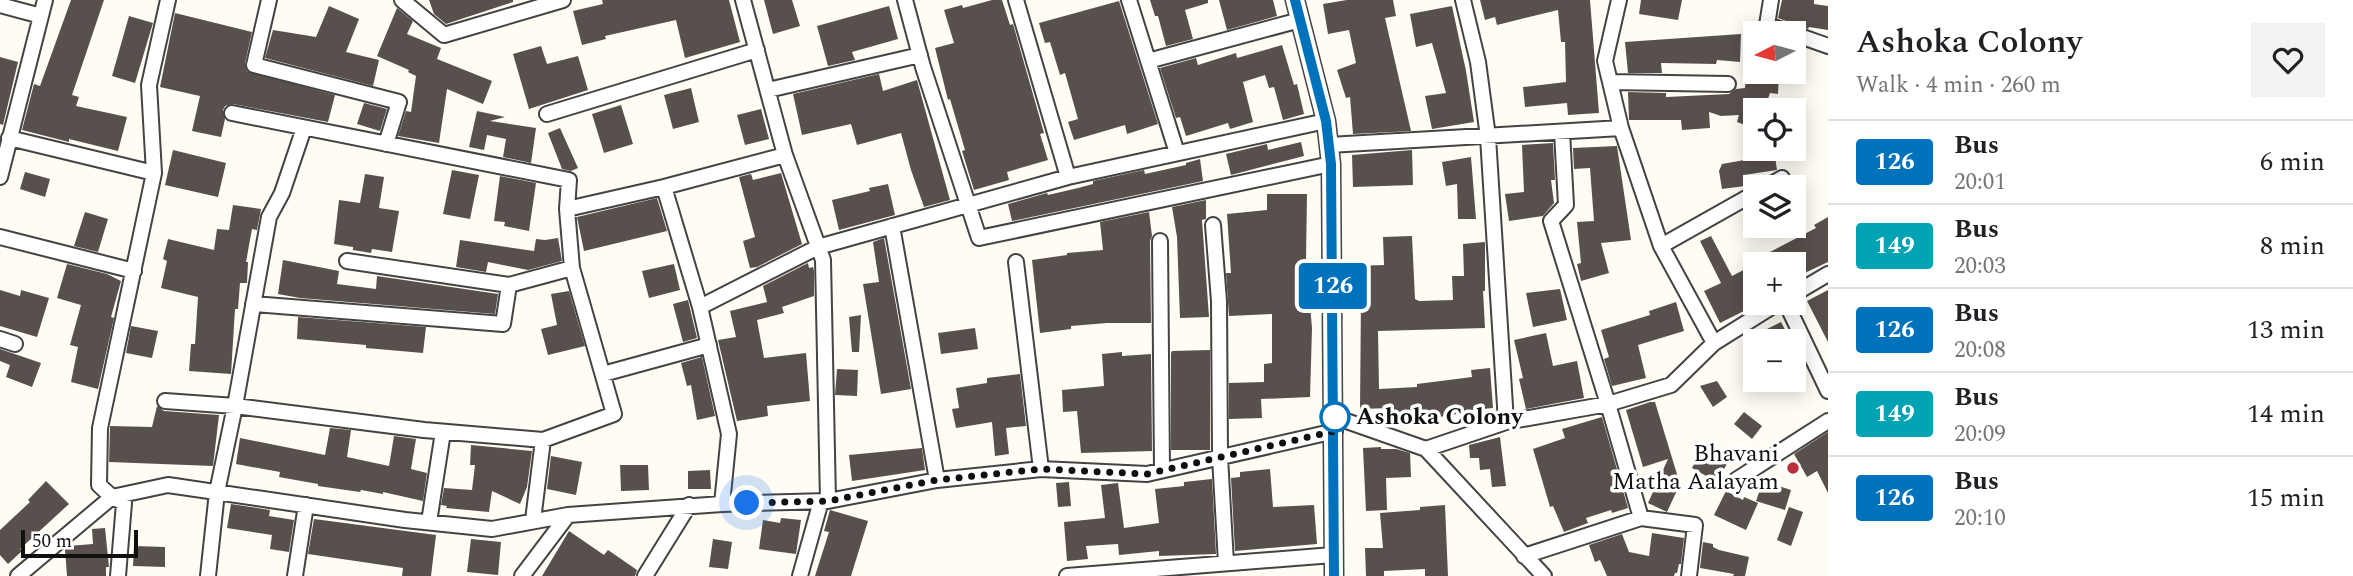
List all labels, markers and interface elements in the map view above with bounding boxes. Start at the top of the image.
text: Ashoka Colony [1856,17,2082,67]
north arrow [1743,21,1806,84]
map controls [1743,21,1806,392]
button: heart [2251,23,2325,97]
text: Walk · 4 min · 260 m [1856,68,2061,103]
button: locate [1743,98,1806,161]
text: Bus [1954,125,1999,165]
text: 6 min [2260,142,2325,182]
text: 126 [1874,144,1915,180]
text: 20:01 [1954,165,2006,200]
button: layers [1743,175,1806,238]
text: Bus [1954,209,1999,249]
text: 8 min [2260,226,2325,266]
text: 149 [1874,228,1915,264]
text: 20:03 [1954,249,2006,284]
button: + [1743,252,1806,315]
line badge: 126 [1293,263,1373,309]
text: 126 [1313,268,1353,304]
text: Bus [1954,293,1999,333]
text: 13 min [2247,310,2325,350]
text: 126 [1874,312,1915,348]
button: − [1743,329,1806,392]
text: 20:08 [1954,333,2006,368]
text: Bus [1954,377,1999,417]
text: 14 min [2247,394,2325,434]
text: 149 [1874,396,1915,432]
place label: Ashoka Colony [1356,399,1524,435]
marker: Ashoka Colony [1320,402,1350,432]
text: 20:09 [1954,417,2006,452]
place label: Bhavani Matha Aalayam [1612,436,1779,500]
marker: Bhavani Matha Aalayam [1785,460,1801,476]
text: Bus [1954,461,1999,501]
text: 15 min [2247,478,2325,518]
text: 126 [1874,480,1915,516]
your location [729,485,764,520]
text: 20:10 [1954,501,2006,536]
scale bar [21,527,138,559]
text: 50 m [32,527,72,556]

